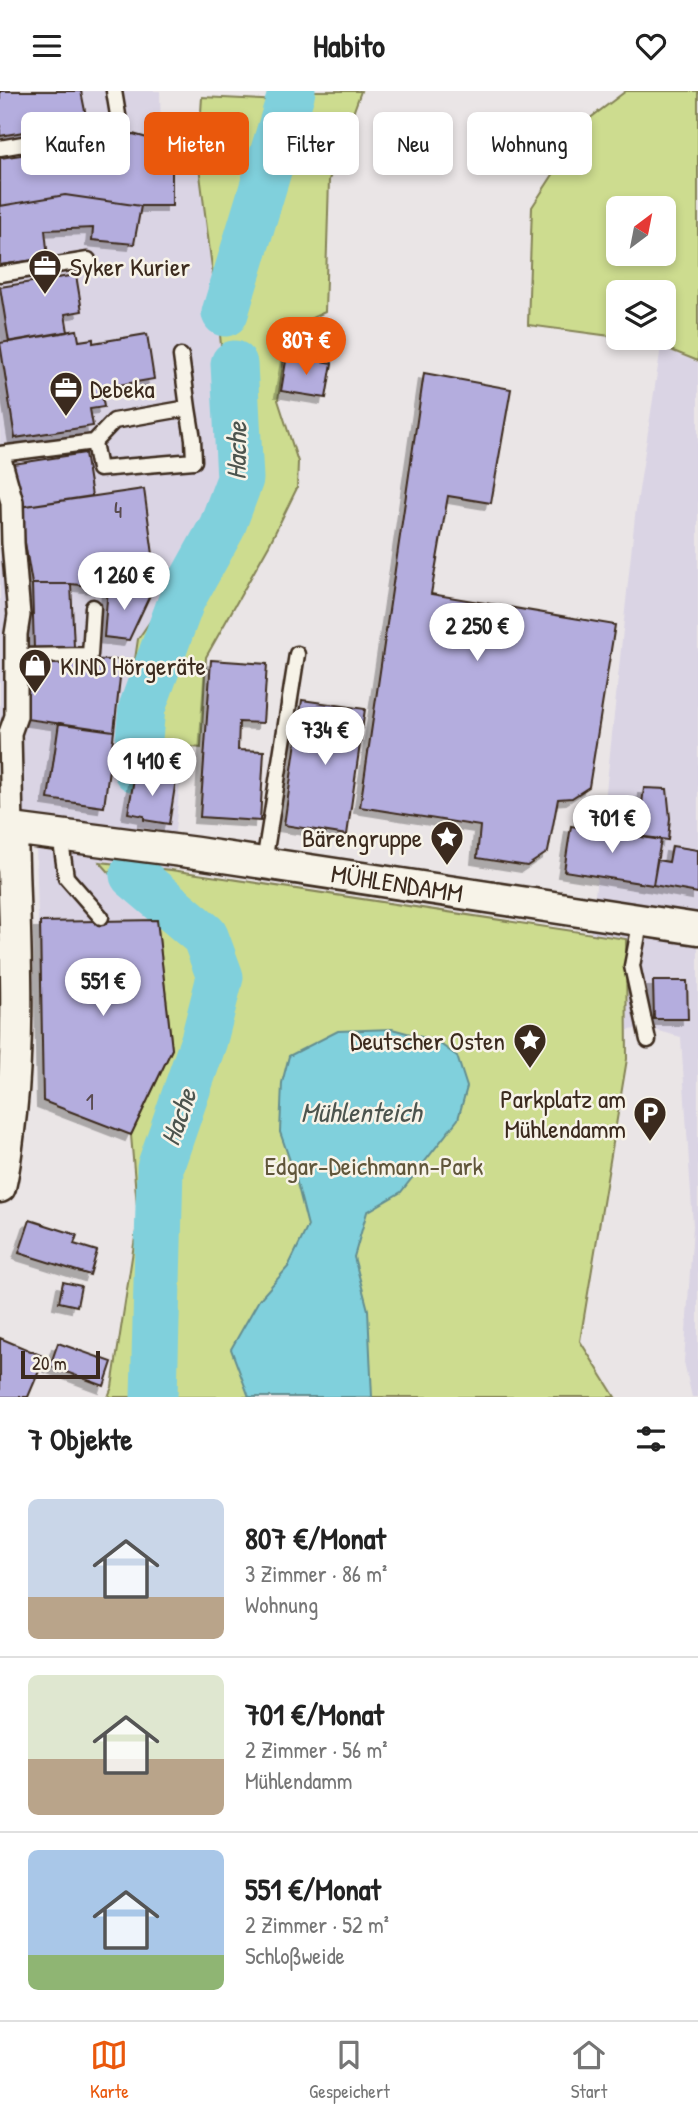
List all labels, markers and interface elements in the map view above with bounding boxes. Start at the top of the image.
text: Habito [313,24,385,67]
icon: menu [28,27,66,65]
icon: heart [632,27,670,65]
chip: Kaufen [21,112,130,175]
chip: Mieten [144,112,249,175]
chip: Filter [263,112,359,175]
chip: Neu [373,112,453,175]
chip: Wohnung [467,112,592,175]
north arrow [606,196,676,266]
map controls [606,196,676,350]
office icon: Syker Kurier [26,247,64,296]
place label: Syker Kurier [70,249,190,284]
button: layers [606,280,676,350]
pin: 807 € [257,317,355,377]
text: 807 € [282,324,330,355]
office icon: Debeka [47,369,85,418]
place label: Debeka [90,371,155,406]
water label: Hache [216,420,256,480]
house number: 4 [114,494,122,525]
pin: 1 260 € [59,553,189,612]
text: 1 260 € [94,559,154,590]
pin: 2 250 € [412,603,542,663]
text: 2 250 € [445,610,509,641]
shop icon: KIND Hörgeräte [16,646,54,695]
place label: KIND Hörgeräte [60,648,206,683]
pin: 734 € [276,707,374,767]
text: 734 € [302,714,348,745]
pin: 1 410 € [87,739,217,798]
text: 1 410 € [123,745,181,776]
pin: 701 € [563,795,661,855]
text: 701 € [589,802,635,833]
place icon: Bärengruppe [428,818,466,867]
place label: Bärengruppe [302,820,422,855]
street label: MÜHLENDAMM [329,855,465,911]
pin: 551 € [54,958,152,1018]
text: 551 € [81,965,125,996]
place icon: Deutscher Osten [511,1021,549,1070]
place label: Deutscher Osten [350,1023,505,1058]
place label: Parkplatz am Mühlendamm [500,1081,626,1146]
water label: Hache [151,1082,206,1151]
house number: 1 [86,1086,94,1117]
water label: Mühlenteich [301,1093,424,1131]
parking icon: Parkplatz am Mühlendamm [631,1094,669,1143]
park label: Edgar-Deichmann-Park [265,1148,484,1183]
scale bar [21,1348,100,1380]
text: 20 m [32,1350,67,1376]
text: 7 Objekte [28,1419,133,1459]
icon: filters [632,1420,670,1458]
text: 807 €/Monat [245,1518,386,1558]
icon: home [84,1527,168,1611]
text: 3 Zimmer · 86 m² [245,1558,387,1589]
text: Wohnung [245,1589,318,1620]
text: 701 €/Monat [245,1694,384,1734]
icon: home [84,1703,168,1787]
text: 2 Zimmer · 56 m² [245,1734,387,1765]
text: Mühlendamm [245,1765,352,1796]
text: 551 €/Monat [245,1869,381,1909]
icon: home [84,1878,168,1962]
text: 2 Zimmer · 52 m² [245,1909,389,1940]
text: Schloßweide [245,1940,345,1971]
tab: Karte [90,2036,129,2104]
tab: Gespeichert [309,2036,390,2104]
tab: Start [570,2036,608,2104]

